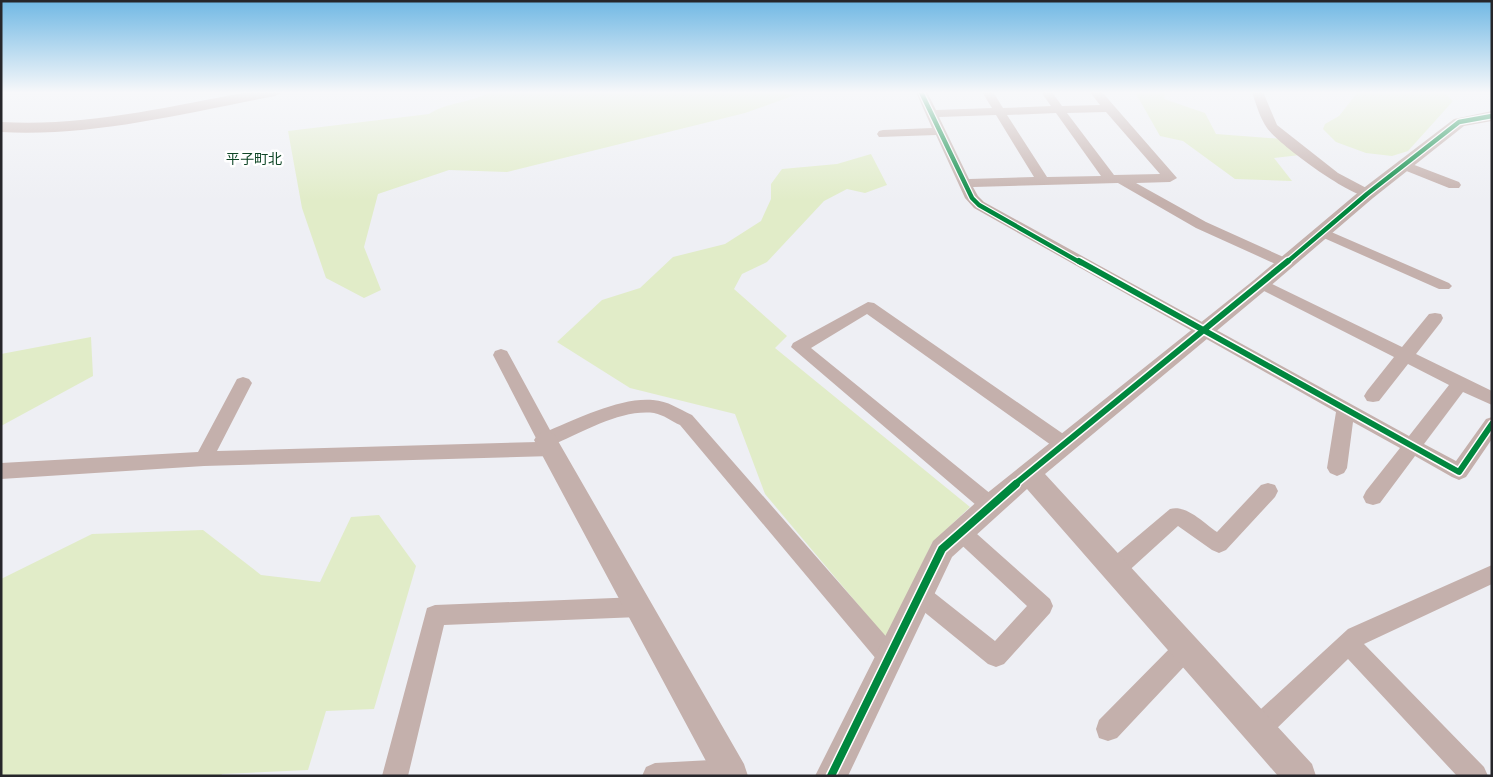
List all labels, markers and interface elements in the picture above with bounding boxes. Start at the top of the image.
district label: 平子町北 [226,151,282,167]

